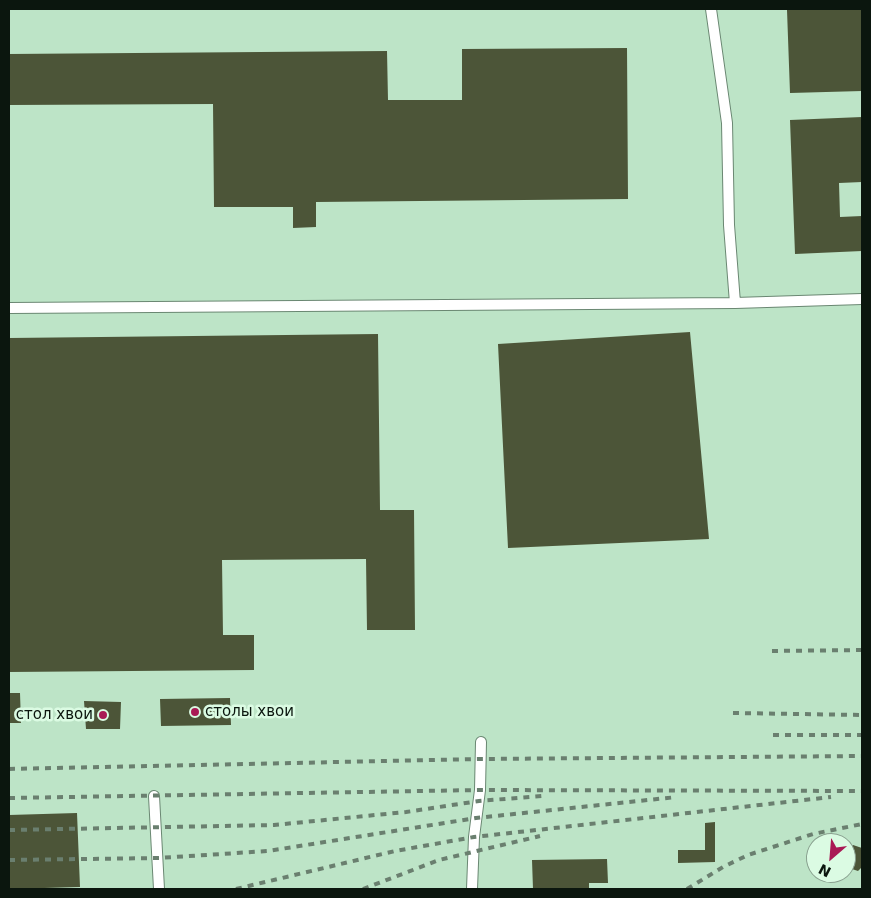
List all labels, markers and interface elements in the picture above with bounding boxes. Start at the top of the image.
place label: столы хвои [205,703,294,721]
place label: стол хвои [16,706,93,724]
marker: столы хвои [189,706,201,718]
marker: стол хвои [97,709,109,721]
north arrow [806,833,856,883]
text: N [816,861,833,880]

